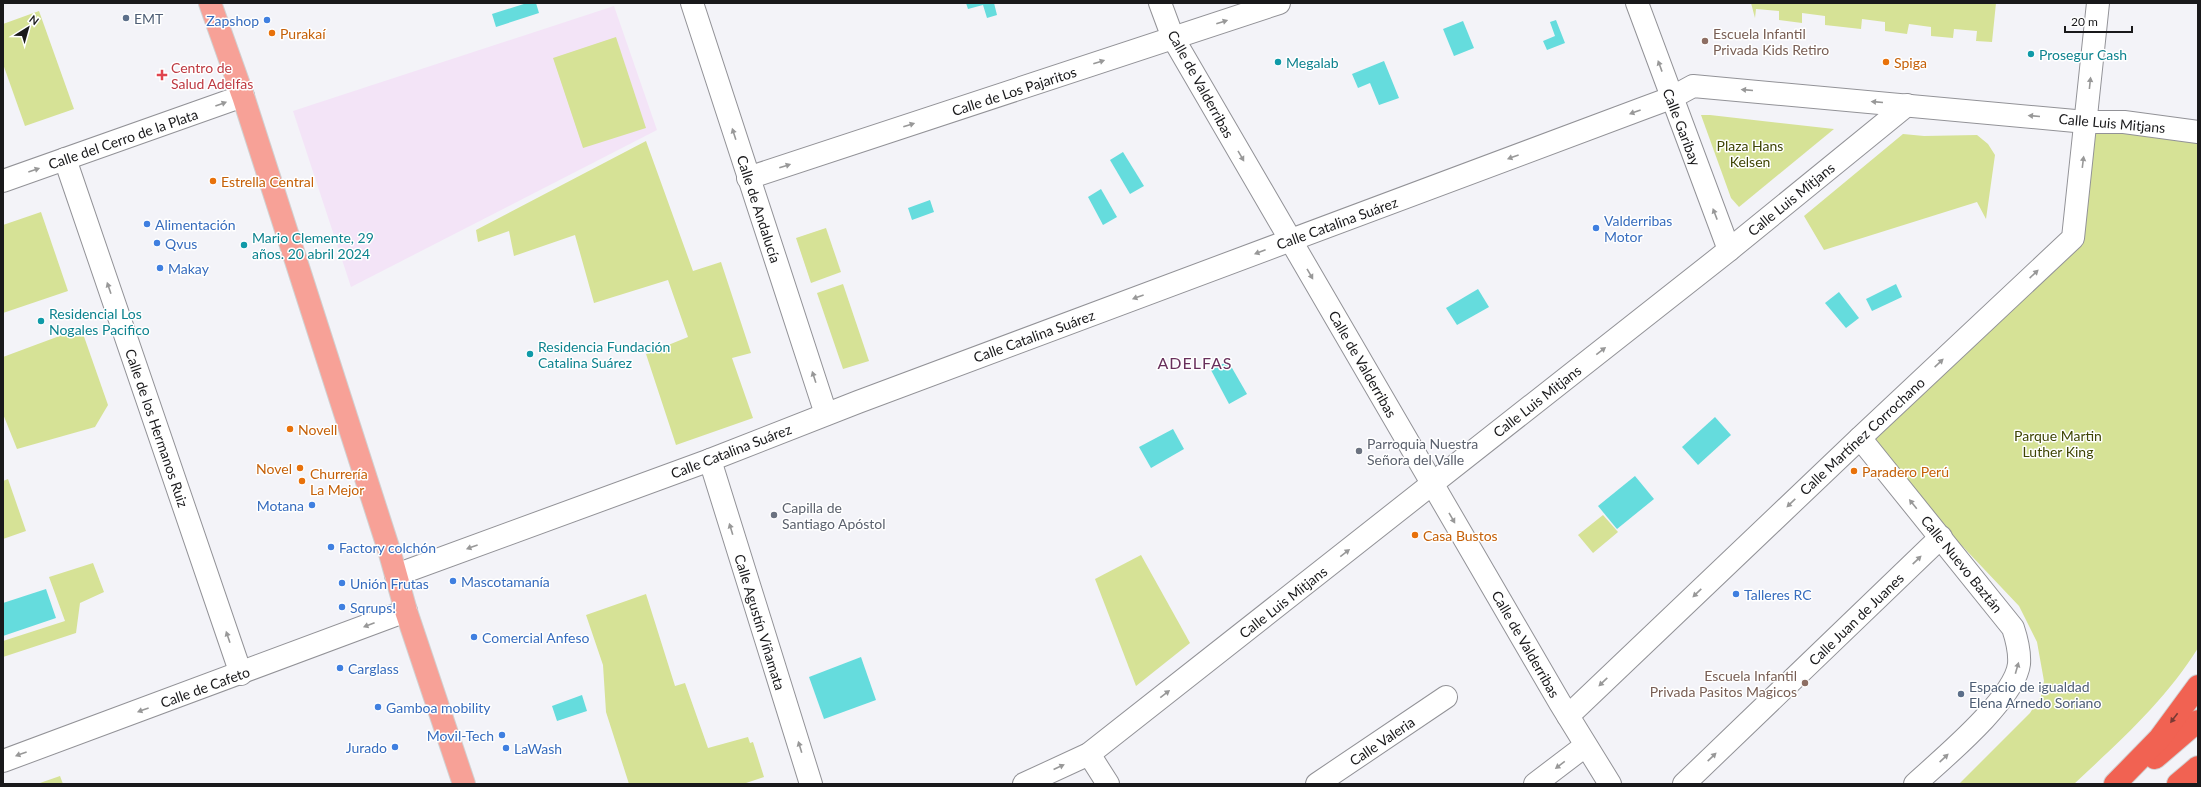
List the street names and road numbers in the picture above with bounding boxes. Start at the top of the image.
street label: Calle de Valderribas [1164,27,1238,141]
street label: Calle de Los Pajaritos [950,63,1078,119]
street label: Calle Garibay [1659,86,1705,169]
street label: Calle del Cerro de la Plata [46,105,200,173]
street label: Calle Luis Mitjans [2058,110,2166,136]
street label: Calle de Andalucía [734,153,784,265]
street label: Calle Luis Mitjans [1744,159,1838,239]
street label: Calle Catalina Suárez [1274,193,1400,253]
street label: Calle Catalina Suárez [971,306,1097,366]
street label: Calle de Valderribas [1325,308,1401,420]
street label: Calle de los Hermanos Ruiz [122,347,192,509]
street label: Calle Luis Mitjans [1490,361,1584,441]
street label: Calle Martínez Corrochano [1796,374,1928,498]
street label: Calle Catalina Suárez [668,420,794,482]
street label: Calle Nuevo Baztán [1918,512,2006,616]
street label: Calle Agustín Viñamata [731,552,789,692]
street label: Calle Luis Mitjans [1236,562,1330,642]
street label: Calle Juan de Juanes [1805,569,1907,669]
street label: Calle de Valderribas [1488,588,1564,700]
street label: Calle de Cafeto [158,663,252,711]
street label: Calle Valeria [1346,713,1418,769]

